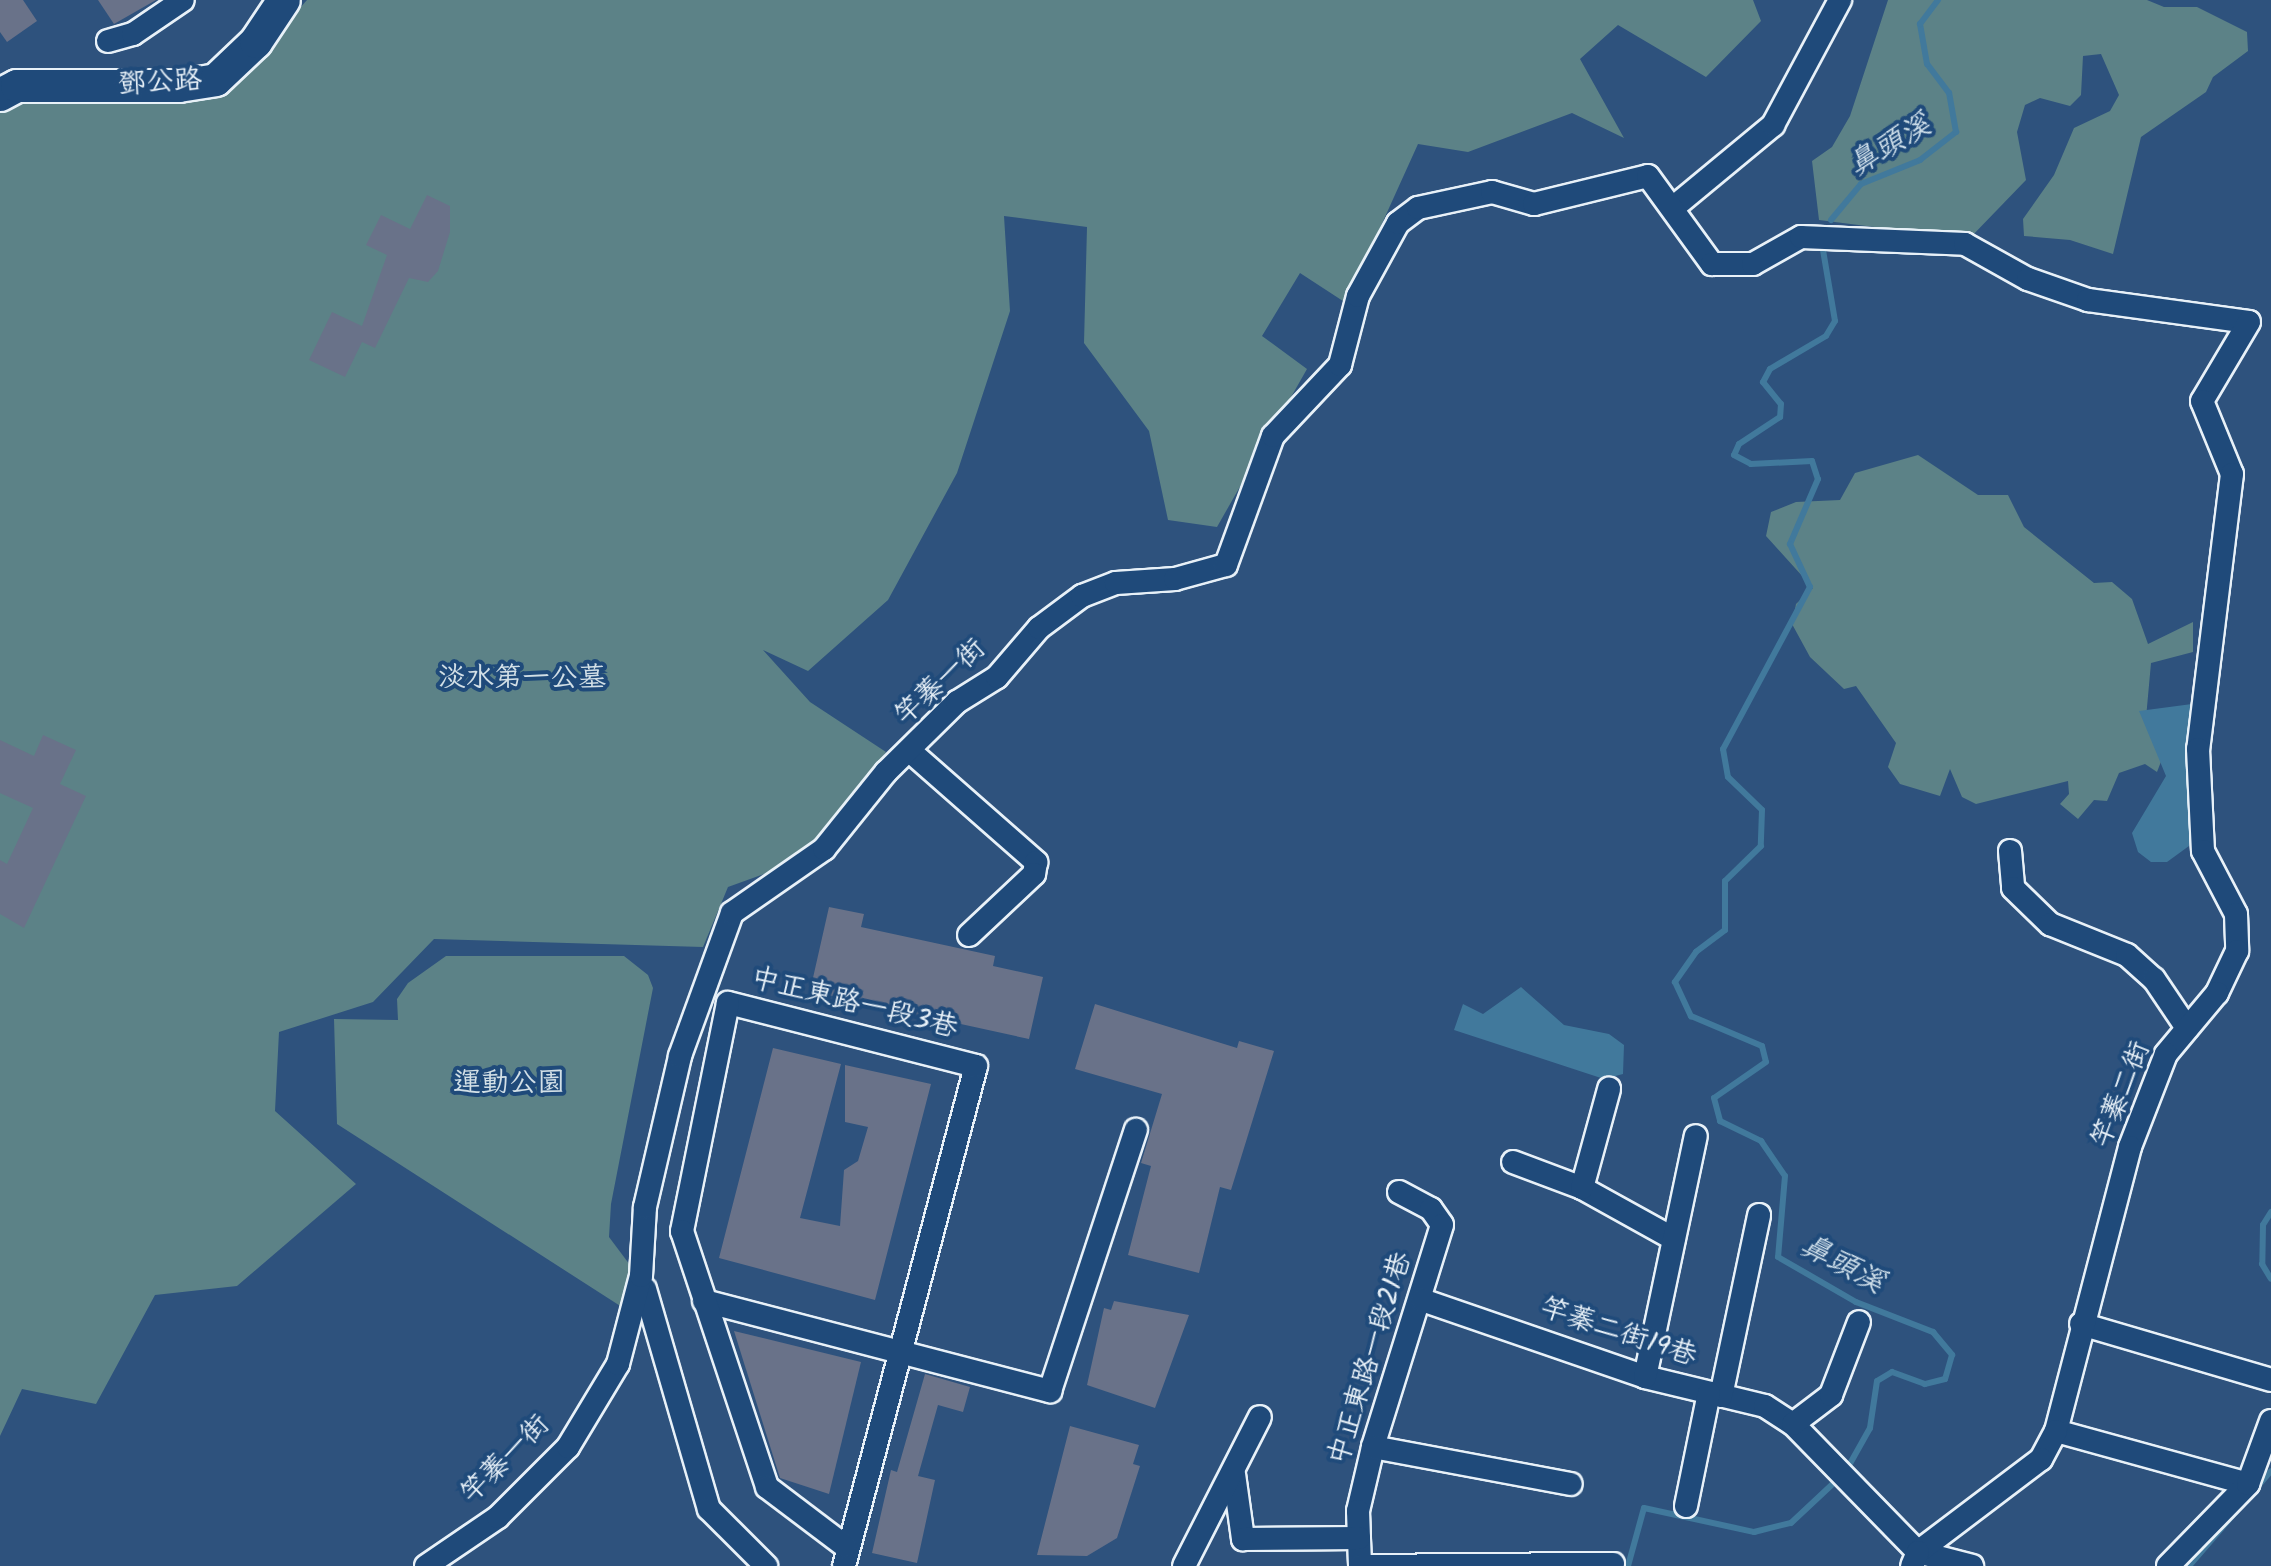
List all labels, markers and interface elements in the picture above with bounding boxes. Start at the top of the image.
street label: 鄧公路 [117,64,203,102]
water label: 鼻頭溪 [1842,107,1938,185]
street label: 竿蓁一街 [889,633,993,733]
park label: 淡水第一公墓 [438,662,606,696]
street label: 中正東路一段3巷 [747,962,961,1046]
street label: 竿蓁二街 [2085,1037,2159,1153]
park label: 運動公園 [453,1067,565,1101]
water label: 鼻頭溪 [1794,1228,1890,1302]
street label: 中正東路一段21巷 [1323,1248,1419,1470]
street label: 竿蓁二街19巷 [1536,1292,1700,1374]
street label: 竿蓁一街 [455,1409,557,1511]

